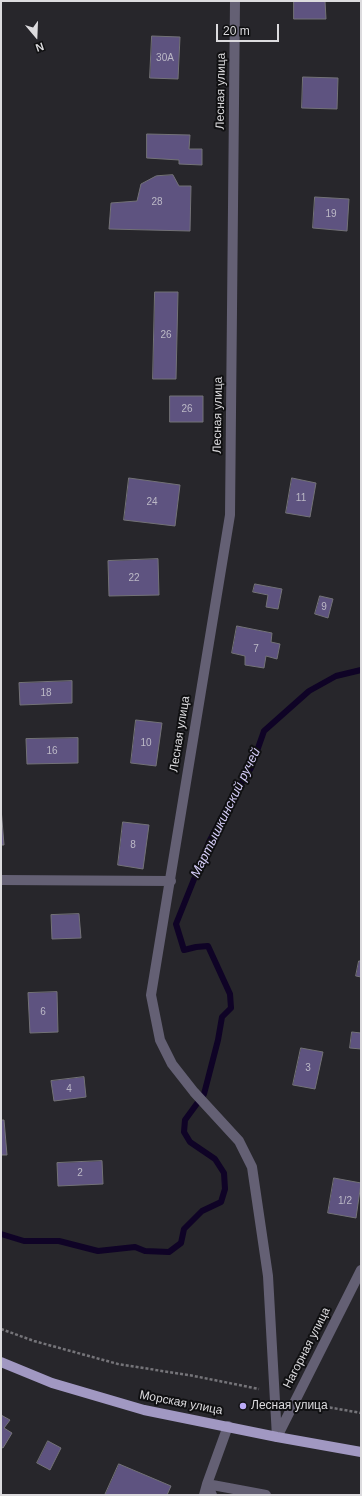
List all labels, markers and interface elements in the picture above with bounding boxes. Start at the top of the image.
north arrow [16,16,56,56]
scale bar [218,16,281,42]
text: 20 m [223,24,250,38]
text: N [34,40,46,54]
house number: 30А [156,52,174,64]
street label: Лесная улица [213,53,229,129]
house number: 28 [151,196,163,208]
house number: 19 [325,208,337,220]
house number: 26 [160,329,172,341]
street label: Лесная улица [210,377,226,453]
house number: 26 [181,403,193,415]
house number: 11 [296,492,306,504]
house number: 24 [146,496,158,508]
house number: 22 [128,572,140,584]
house number: 9 [321,601,327,613]
house number: 7 [253,643,259,655]
house number: 18 [40,687,52,699]
street label: Лесная улица [167,695,193,773]
house number: 10 [140,737,152,749]
house number: 16 [46,745,58,757]
water label: Мартышкинский ручей [188,746,264,880]
house number: 8 [130,839,136,851]
house number: 6 [40,1006,46,1018]
house number: 3 [305,1062,311,1074]
house number: 4 [66,1083,72,1095]
house number: 2 [77,1167,83,1179]
house number: 1/2 [338,1195,352,1207]
street label: Нагорная улица [280,1305,334,1391]
street label: Морская улица [138,1388,224,1418]
place label: Лесная улица [251,1399,328,1413]
marker: Лесная улица [238,1401,248,1411]

